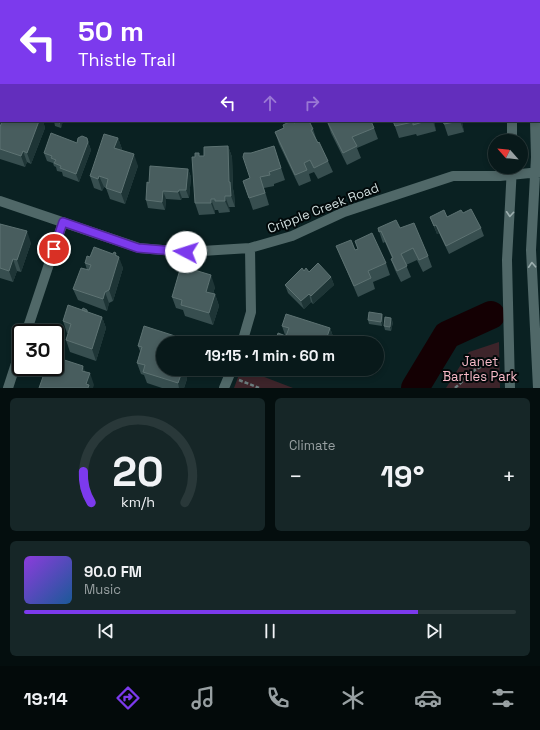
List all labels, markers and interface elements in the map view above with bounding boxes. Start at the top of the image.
text: 50 m [78,13,144,49]
icon: left [12,16,64,68]
text: Thistle Trail [78,48,176,71]
icon: left [217,92,239,114]
icon: ahead [259,92,281,114]
icon: right [301,92,323,114]
north arrow [488,134,528,174]
map controls [488,134,528,174]
street label: Cripple Creek Road [265,179,381,237]
one-way arrow [506,211,515,217]
position arrow [165,231,207,273]
pin [37,232,71,266]
icon: arrive [43,238,65,260]
one-way arrow [528,262,536,268]
speed limit sign: 30 [12,324,64,376]
text: 19:15 · 1 min · 60 m [205,346,335,365]
park label: Janet Bartles Park [442,353,518,385]
text: Climate [289,437,335,454]
text: 20 [112,444,163,497]
text: 19° [381,457,424,496]
text: − [289,462,303,490]
text: + [502,462,516,490]
text: km/h [120,492,155,510]
text: 90.0 FM [84,562,142,581]
text: Music [84,581,121,598]
icon: previous [95,620,117,642]
icon: pause [259,620,281,642]
icon: next [423,620,445,642]
icon: directions [114,684,142,712]
icon: music [189,684,217,712]
icon: phone [264,684,292,712]
icon: climate [339,684,367,712]
icon: car [414,684,442,712]
icon: filters [489,684,517,712]
text: 19:14 [23,687,68,710]

